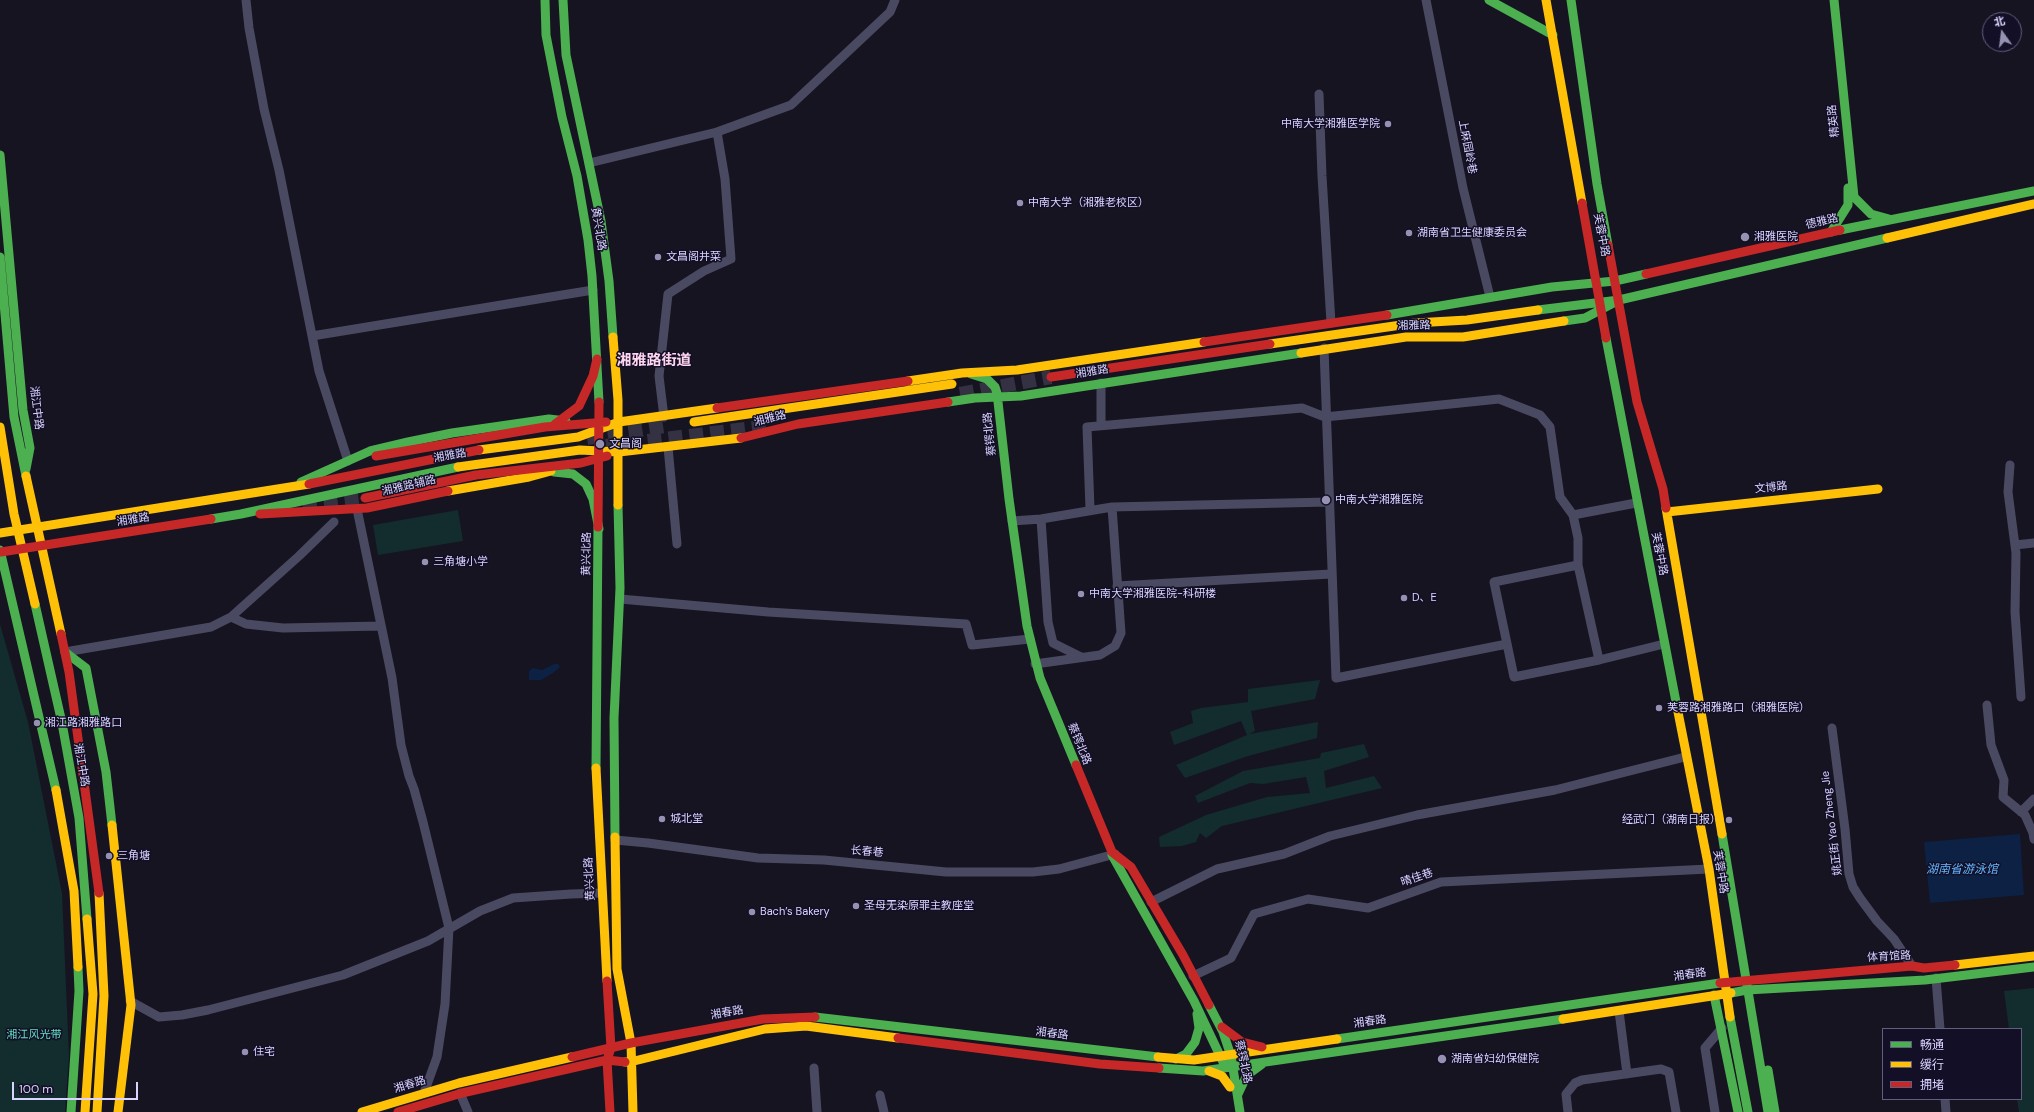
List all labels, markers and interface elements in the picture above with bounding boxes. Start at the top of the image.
north arrow [1982,12,2022,52]
text: 北 [1992,13,2006,29]
street label: 精英路 [1826,104,1842,138]
place label: 中南大学湘雅医学院 [1281,117,1380,131]
marker: 中南大学湘雅医学院 [1383,119,1393,129]
street label: 上麻园岭巷 [1455,119,1479,175]
place label: 中南大学（湘雅老校区） [1028,196,1149,210]
marker: 中南大学（湘雅老校区） [1015,198,1025,208]
street label: 黄兴北路 [588,206,608,252]
street label: 芙蓉中路 [1590,212,1612,258]
street label: 德雅路 [1804,212,1840,232]
place label: 湖南省卫生健康委员会 [1417,226,1527,240]
marker: 湖南省卫生健康委员会 [1404,228,1414,238]
place label: 湘雅医院 [1754,230,1798,244]
marker: 湘雅医院 [1739,231,1751,243]
place label: 文昌阁井菜 [666,250,721,264]
marker: 文昌阁井菜 [653,252,663,262]
street label: 湘雅路 [1397,319,1431,333]
district label: 湘雅路街道 [617,352,691,370]
street label: 湘雅路 [1075,363,1109,381]
street label: 湘江中路 [27,385,45,431]
street label: 湘雅路 [752,409,788,429]
street label: 蔡锷北路 [981,411,999,457]
place label: 文昌阁 [609,437,642,451]
marker: 文昌阁 [594,438,606,450]
street label: 湘雅路 [433,447,467,465]
street label: 湘雅路辅路 [381,473,437,499]
street label: 文博路 [1754,480,1788,496]
place label: 中南大学湘雅医院 [1335,493,1423,507]
marker: 中南大学湘雅医院 [1320,494,1332,506]
street label: 湘雅路 [116,511,150,529]
street label: 芙蓉中路 [1648,531,1670,577]
street label: 黄兴北路 [580,532,594,576]
place label: 三角塘小学 [433,555,488,569]
marker: 三角塘小学 [420,557,430,567]
place label: 中南大学湘雅医院-科研楼 [1089,587,1216,601]
marker: 中南大学湘雅医院-科研楼 [1076,589,1086,599]
place label: D、E [1412,591,1437,605]
marker: D、E [1399,593,1409,603]
place label: 芙蓉路湘雅路口（湘雅医院） [1667,701,1810,715]
marker: 芙蓉路湘雅路口（湘雅医院） [1654,703,1664,713]
place label: 湘江路湘雅路口 [45,716,122,730]
marker: 湘江路湘雅路口 [32,718,42,728]
street label: 蔡锷北路 [1065,721,1093,767]
street label: 湘江中路 [71,742,91,788]
street label: 姚正街 Yao Zheng Jie [1819,770,1845,876]
place label: 城北堂 [670,812,703,826]
place label: 经武门（湖南日报） [1622,813,1721,827]
marker: 城北堂 [657,814,667,824]
marker: 经武门（湖南日报） [1724,815,1734,825]
street label: 长春巷 [850,844,884,860]
place label: 三角塘 [117,849,150,863]
street label: 芙蓉中路 [1710,849,1730,895]
marker: 三角塘 [104,851,114,861]
street label: 黄兴北路 [582,857,598,901]
water label: 湖南省游泳馆 [1926,863,1998,877]
street label: 晴佳巷 [1399,866,1435,890]
place label: 圣母无染原罪主教座堂 [864,899,974,913]
marker: 圣母无染原罪主教座堂 [851,901,861,911]
place label: Bach’s Bakery [760,905,830,919]
marker: Bach’s Bakery [747,907,757,917]
street label: 体育馆路 [1867,949,1911,965]
street label: 湘春路 [1673,966,1707,984]
street label: 湘春路 [710,1004,744,1022]
street label: 湘春路 [1353,1013,1387,1031]
street label: 湘春路 [1035,1025,1069,1043]
park label: 湘江风光带 [7,1028,61,1042]
legend [1882,1028,2022,1100]
text: 畅通 [1920,1037,1944,1053]
street label: 蔡锷北路 [1232,1039,1254,1085]
place label: 住宅 [253,1045,275,1059]
marker: 住宅 [240,1047,250,1057]
place label: 湖南省妇幼保健院 [1451,1052,1539,1066]
marker: 湖南省妇幼保健院 [1436,1053,1448,1065]
text: 缓行 [1920,1057,1944,1073]
scale bar [14,1074,140,1100]
street label: 湘春路 [392,1074,428,1096]
text: 拥堵 [1920,1077,1944,1093]
text: 100 m [19,1081,53,1097]

